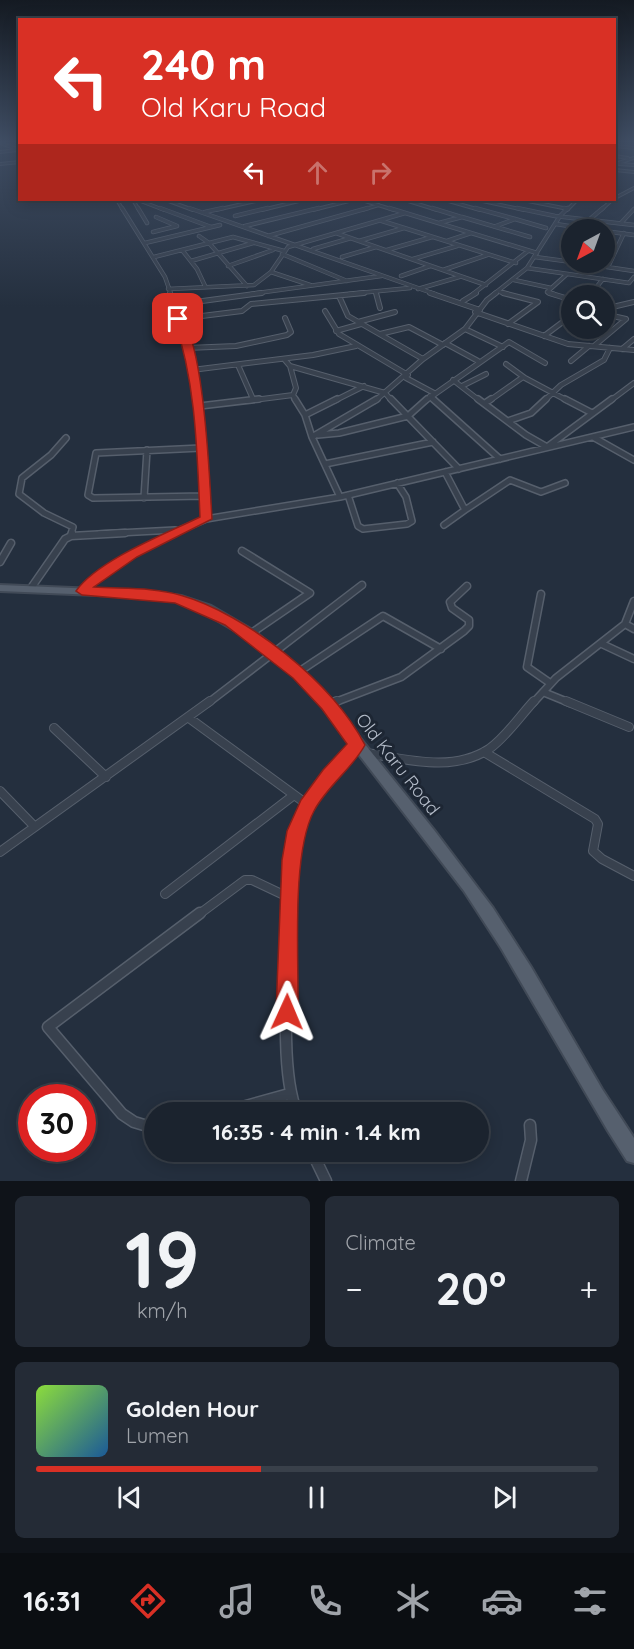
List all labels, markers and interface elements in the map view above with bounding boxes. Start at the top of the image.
text: 240 m [141,38,266,91]
icon: left [42,42,120,120]
text: Old Karu Road [141,90,326,124]
icon: left [238,156,271,189]
icon: ahead [301,156,334,189]
icon: right [364,156,397,189]
north arrow [561,219,615,273]
map controls [561,219,615,339]
button: search [561,285,615,339]
pin [152,293,203,344]
icon: arrive [161,302,194,335]
street label: Old Karu Road [351,708,445,820]
position arrow [255,980,319,1044]
speed limit sign: 30 [18,1084,96,1162]
text: 16:35 · 4 min · 1.4 km [212,1118,421,1146]
text: 19 [125,1210,200,1308]
text: Climate [346,1230,416,1255]
text: 20° [436,1260,506,1316]
text: − [346,1268,363,1309]
text: + [579,1268,598,1309]
text: km/h [137,1298,188,1323]
text: Golden Hour [126,1395,259,1423]
text: Lumen [126,1423,189,1448]
icon: previous [113,1481,146,1514]
icon: pause [300,1481,333,1514]
icon: next [488,1481,521,1514]
icon: directions [127,1580,169,1622]
icon: music [216,1580,258,1622]
icon: phone [304,1580,346,1622]
icon: climate [392,1580,434,1622]
icon: car [481,1580,523,1622]
icon: filters [569,1580,611,1622]
text: 16:31 [23,1584,81,1618]

